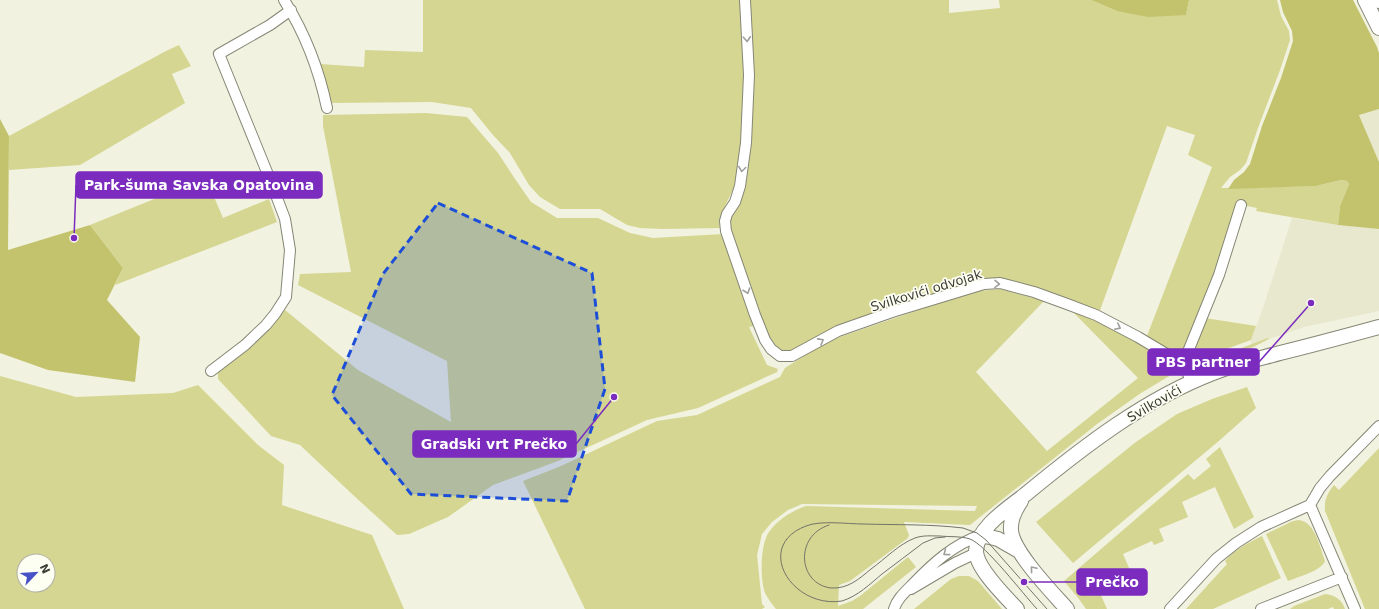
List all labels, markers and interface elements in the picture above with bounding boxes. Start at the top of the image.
one-way arrow [743,36,752,42]
one-way arrow [738,165,747,172]
callout: Park-šuma Savska Opatovina [76,172,322,198]
text: Park-šuma Savska Opatovina [84,177,314,193]
street label: Svilkovići odvojak [869,266,984,315]
one-way arrow [994,280,1000,288]
one-way arrow [742,288,751,295]
one-way arrow [1114,322,1122,330]
one-way arrow [816,338,824,345]
callout: PBS partner [1148,349,1259,375]
text: PBS partner [1155,354,1251,370]
street label: Svilkovići [1124,382,1184,425]
callout: Gradski vrt Prečko [413,431,576,457]
text: Gradski vrt Prečko [421,436,568,452]
one-way arrow [944,548,951,555]
north arrow [16,553,56,593]
text: N [37,562,52,576]
one-way arrow [1030,566,1037,574]
callout: Prečko [1077,569,1147,595]
text: Prečko [1085,574,1139,590]

